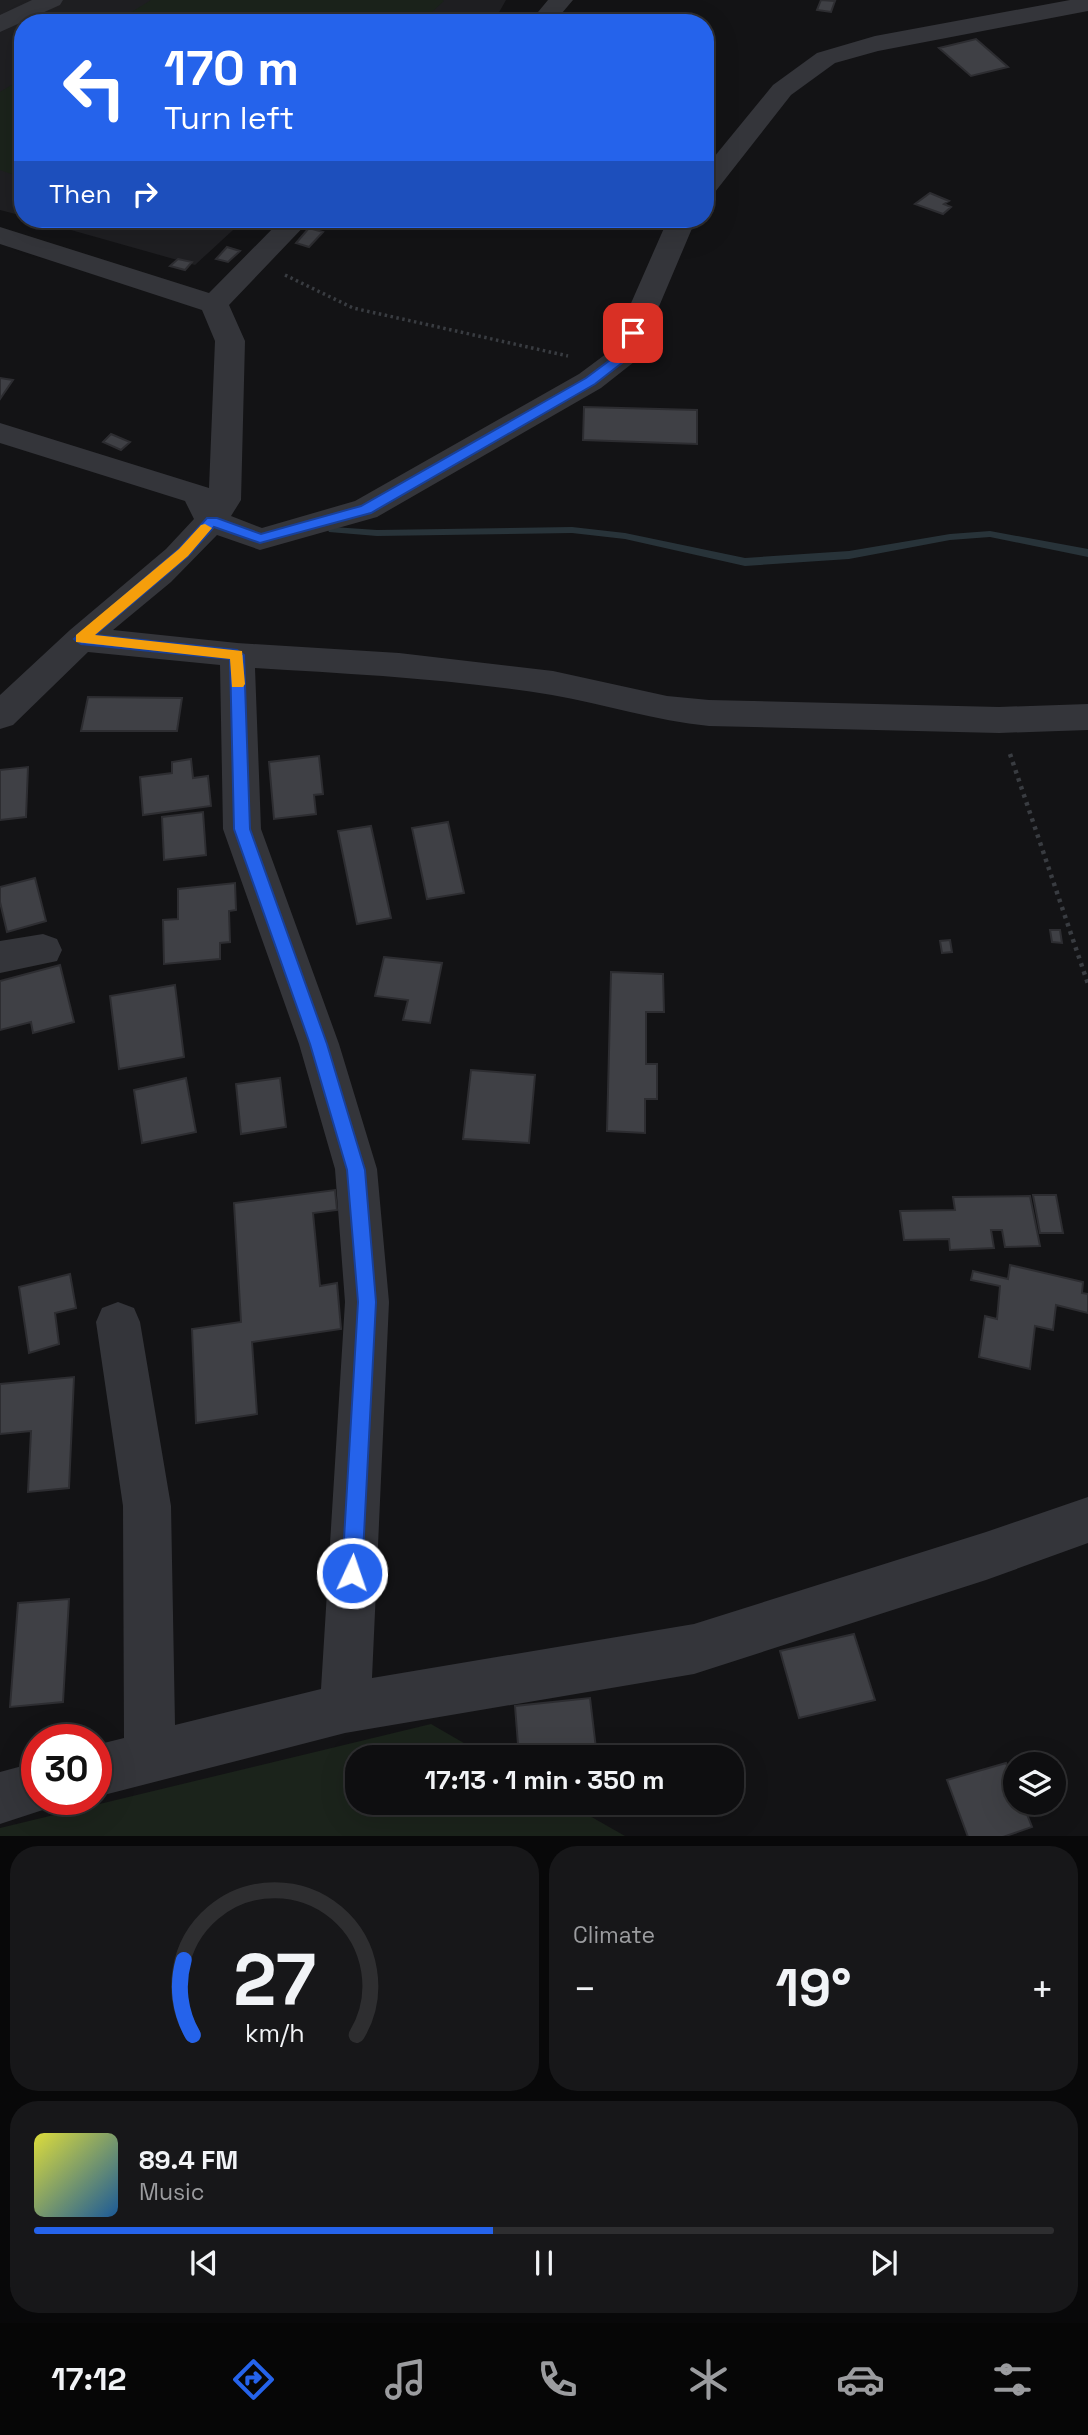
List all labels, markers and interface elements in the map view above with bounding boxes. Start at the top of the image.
text: 170 m [164,37,299,99]
icon: left [49,42,140,133]
text: Turn left [164,98,294,138]
icon: right [126,175,164,213]
text: Then [49,177,112,211]
pin [603,303,663,363]
icon: arrive [614,314,652,352]
position arrow [315,1536,389,1610]
speed limit sign: 30 [21,1724,112,1815]
map controls [1003,1752,1066,1815]
button: layers [1003,1752,1066,1815]
text: 17:13 · 1 min · 350 m [425,1763,664,1797]
text: Climate [573,1920,655,1950]
text: 27 [233,1933,316,2026]
text: 19° [775,1955,852,2021]
text: − [573,1965,597,2013]
text: + [1030,1965,1054,2013]
text: km/h [245,2016,304,2048]
text: 89.4 FM [139,2143,238,2177]
text: Music [139,2177,204,2207]
icon: previous [185,2244,223,2282]
icon: pause [525,2244,563,2282]
icon: next [865,2244,903,2282]
icon: directions [229,2355,278,2404]
icon: music [381,2355,430,2404]
icon: phone [533,2355,582,2404]
icon: climate [684,2355,733,2404]
icon: car [836,2355,885,2404]
icon: filters [988,2355,1037,2404]
text: 17:12 [51,2359,127,2399]

